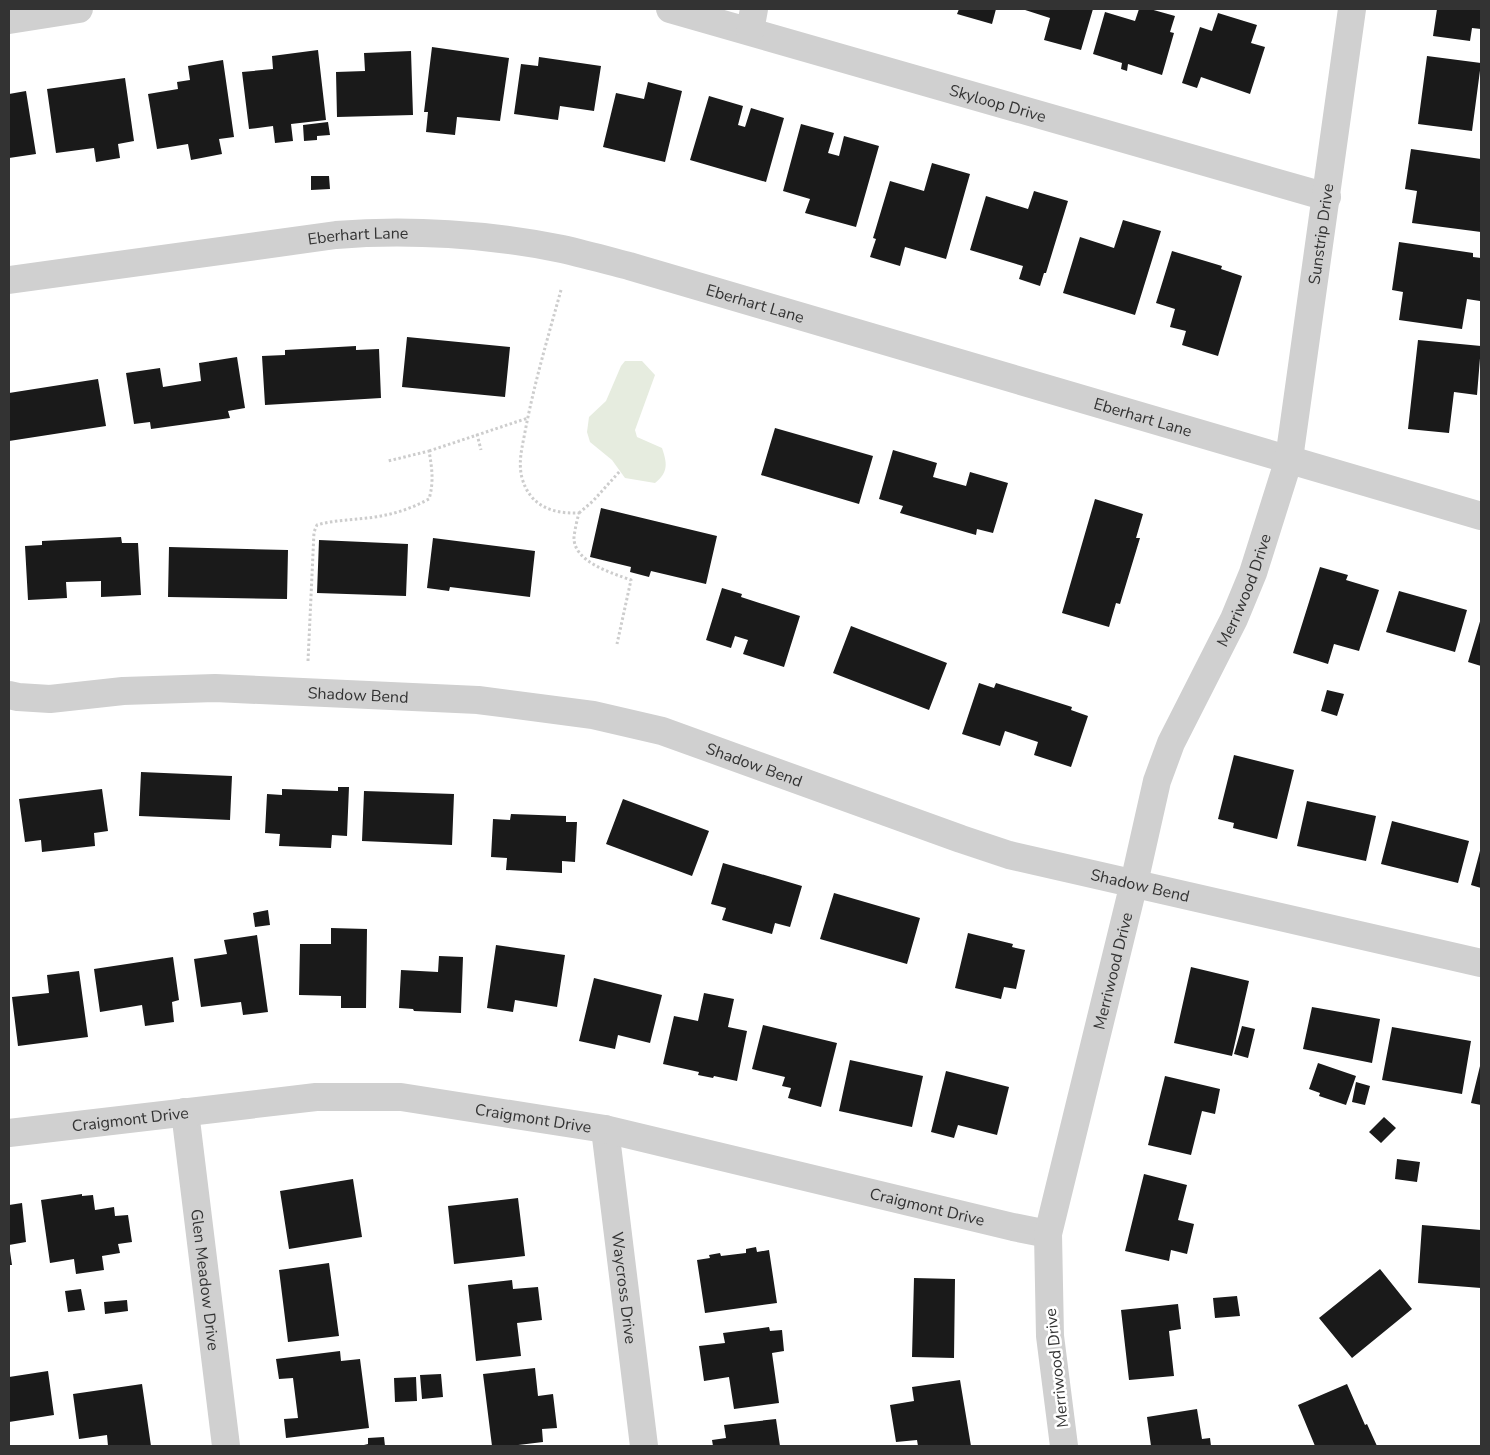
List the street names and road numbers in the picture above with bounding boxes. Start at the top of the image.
street label: Skyloop Drive [947,79,1049,128]
street label: Sunstrip Drive [1304,182,1339,286]
street label: Eberhart Lane [306,223,408,251]
street label: Eberhart Lane [703,279,807,329]
street label: Eberhart Lane [1091,393,1194,443]
street label: Merriwood Drive [1212,531,1277,651]
street label: Shadow Bend [307,682,409,709]
street label: Shadow Bend [703,738,805,793]
street label: Shadow Bend [1088,864,1192,908]
street label: Merriwood Drive [1089,910,1138,1032]
street label: Craigmont Drive [473,1099,593,1139]
street label: Craigmont Drive [71,1102,190,1138]
street label: Craigmont Drive [867,1183,987,1232]
street label: Glen Meadow Drive [185,1208,224,1352]
street label: Waycross Drive [606,1231,641,1345]
street label: Merriwood Drive [1040,1307,1074,1429]

